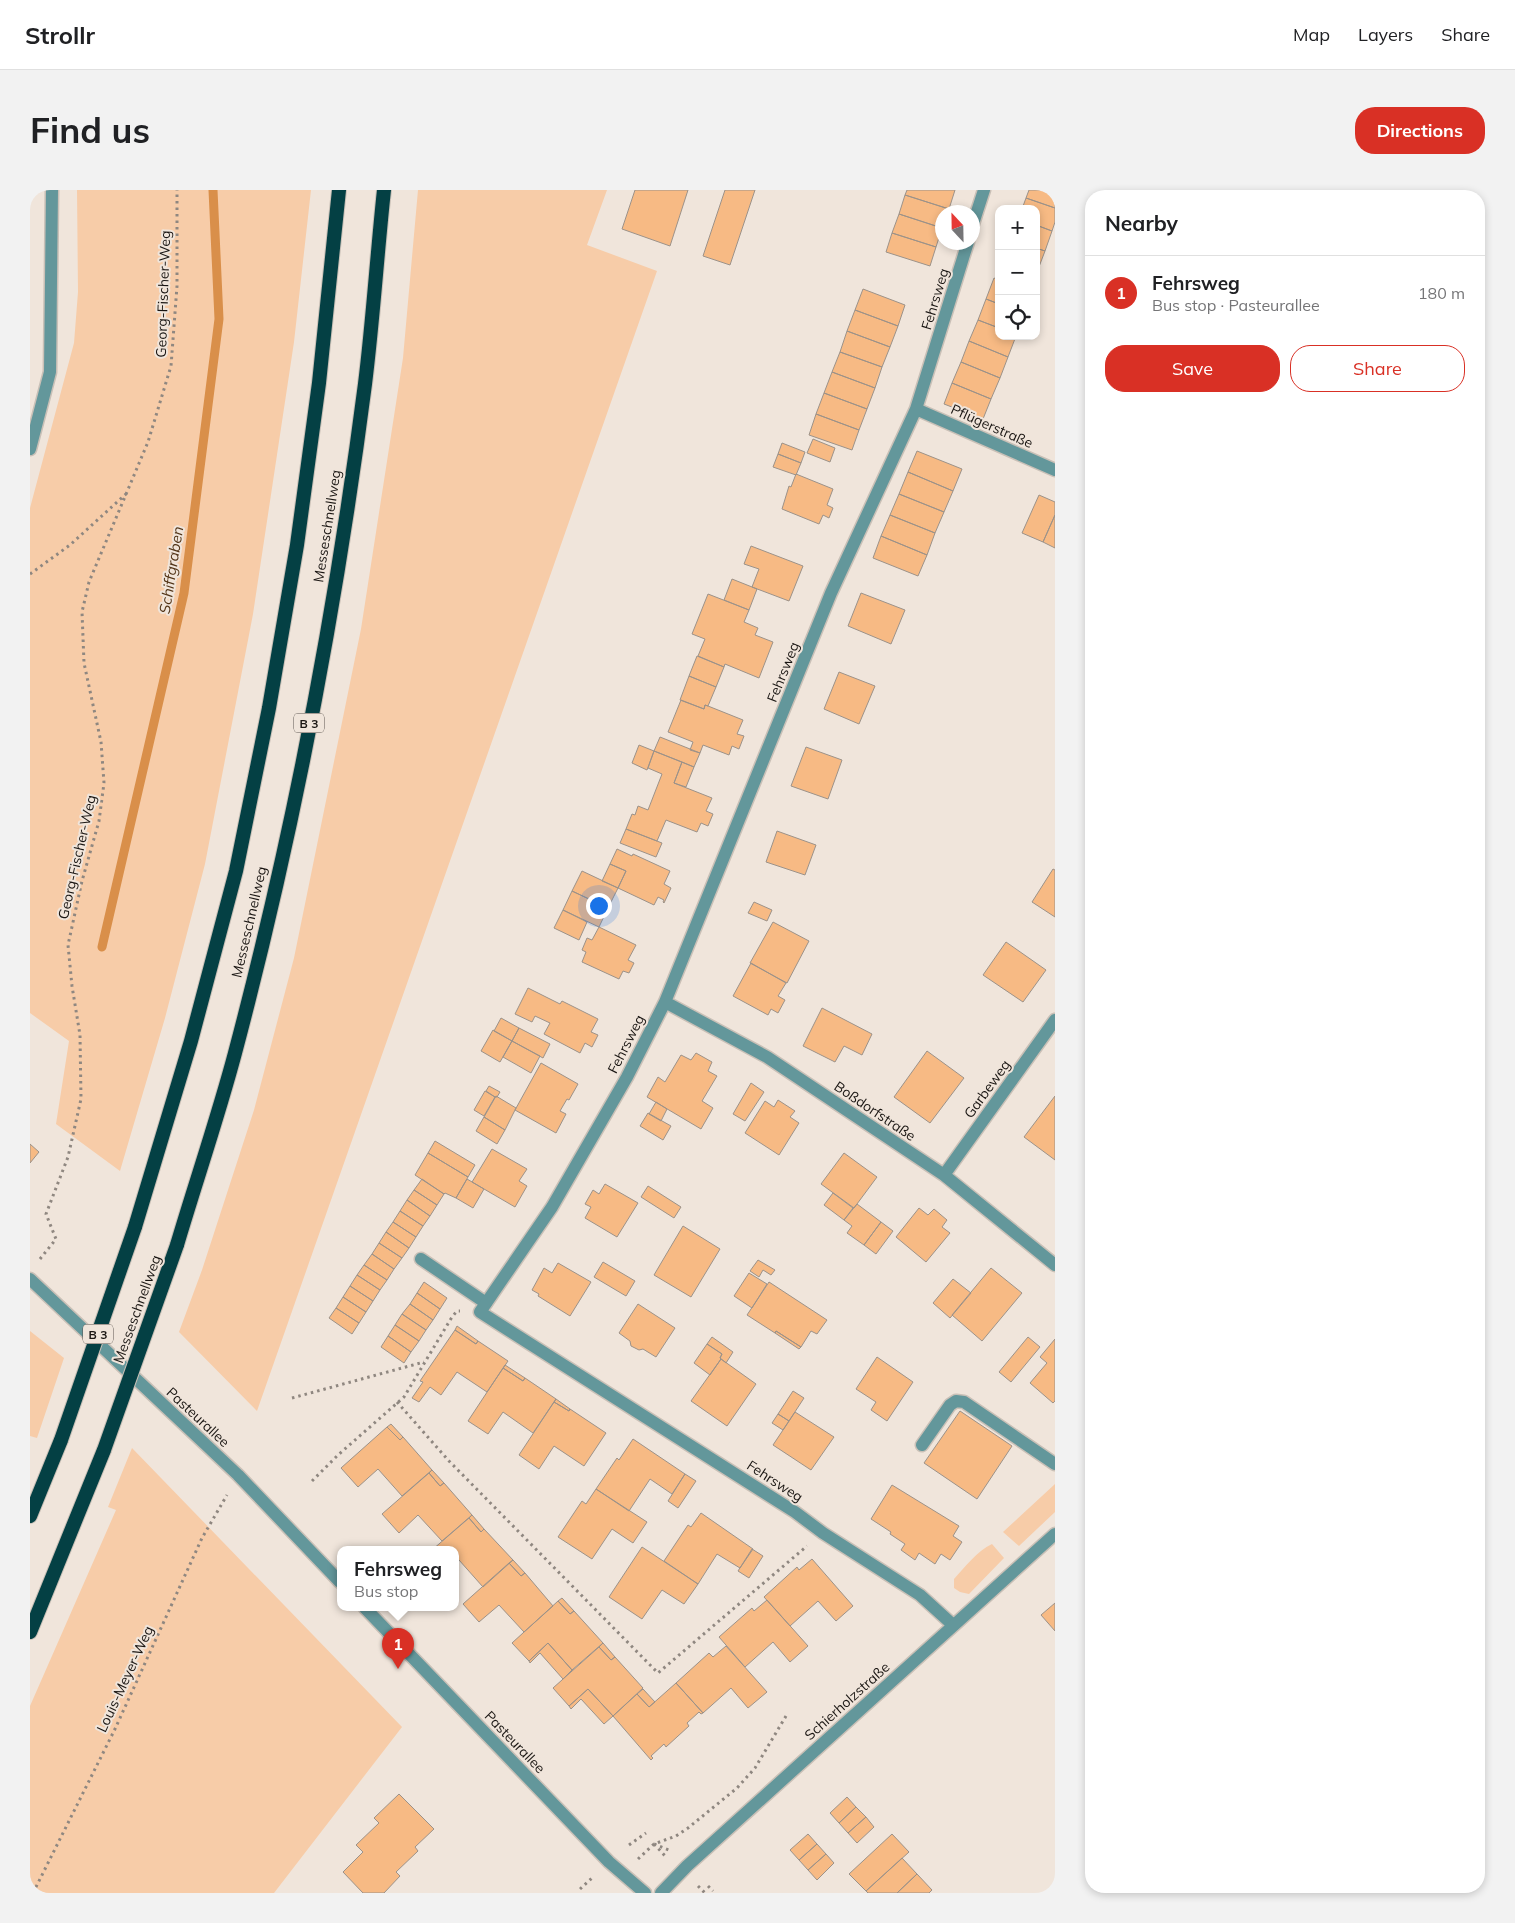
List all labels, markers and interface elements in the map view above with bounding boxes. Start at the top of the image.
text: Strollr [25,20,95,50]
text: Map [1293,23,1330,46]
text: Layers [1358,23,1413,46]
text: Share [1441,23,1490,46]
button: Directions [1355,107,1485,154]
text: Find us [30,108,150,152]
north arrow [935,205,980,250]
map controls [995,205,1040,340]
button: + [995,205,1040,250]
text: Nearby [1105,210,1178,236]
street label: Georg-Fischer-Weg [152,230,174,358]
button: − [995,250,1040,295]
street label: Fehrsweg [917,266,953,332]
text: Fehrsweg [1152,271,1240,295]
text: 1 [1116,283,1126,303]
text: 180 m [1418,283,1465,303]
button: locate [995,295,1040,340]
text: Bus stop · Pasteurallee [1152,295,1320,315]
button: Save [1105,345,1280,392]
button: Share [1290,345,1465,392]
street label: Pflügerstraße [948,400,1036,452]
street label: Messeschnellweg [309,468,345,584]
water label: Schiffgraben [155,525,187,615]
street label: Fehrsweg [763,639,803,705]
road number: B 3 [294,714,324,732]
street label: Georg-Fischer-Weg [54,793,100,921]
street label: Messeschnellweg [227,865,271,979]
your location [586,893,612,919]
street label: Fehrsweg [604,1012,648,1076]
street label: Garbeweg [960,1056,1014,1122]
street label: Boßdorfstraße [831,1077,919,1145]
street label: Messeschnellweg [109,1252,165,1366]
road number: B 3 [83,1324,113,1344]
street label: Pasteurallee [163,1383,233,1451]
street label: Fehrsweg [744,1456,806,1506]
popup [337,1546,459,1611]
text: Fehrsweg [354,1557,442,1581]
text: Bus stop [354,1581,418,1601]
street label: Louis-Meyer-Weg [92,1623,158,1735]
pin: 1 [382,1628,414,1669]
street label: Schierholzstraße [801,1658,893,1744]
street label: Pasteurallee [481,1707,549,1777]

